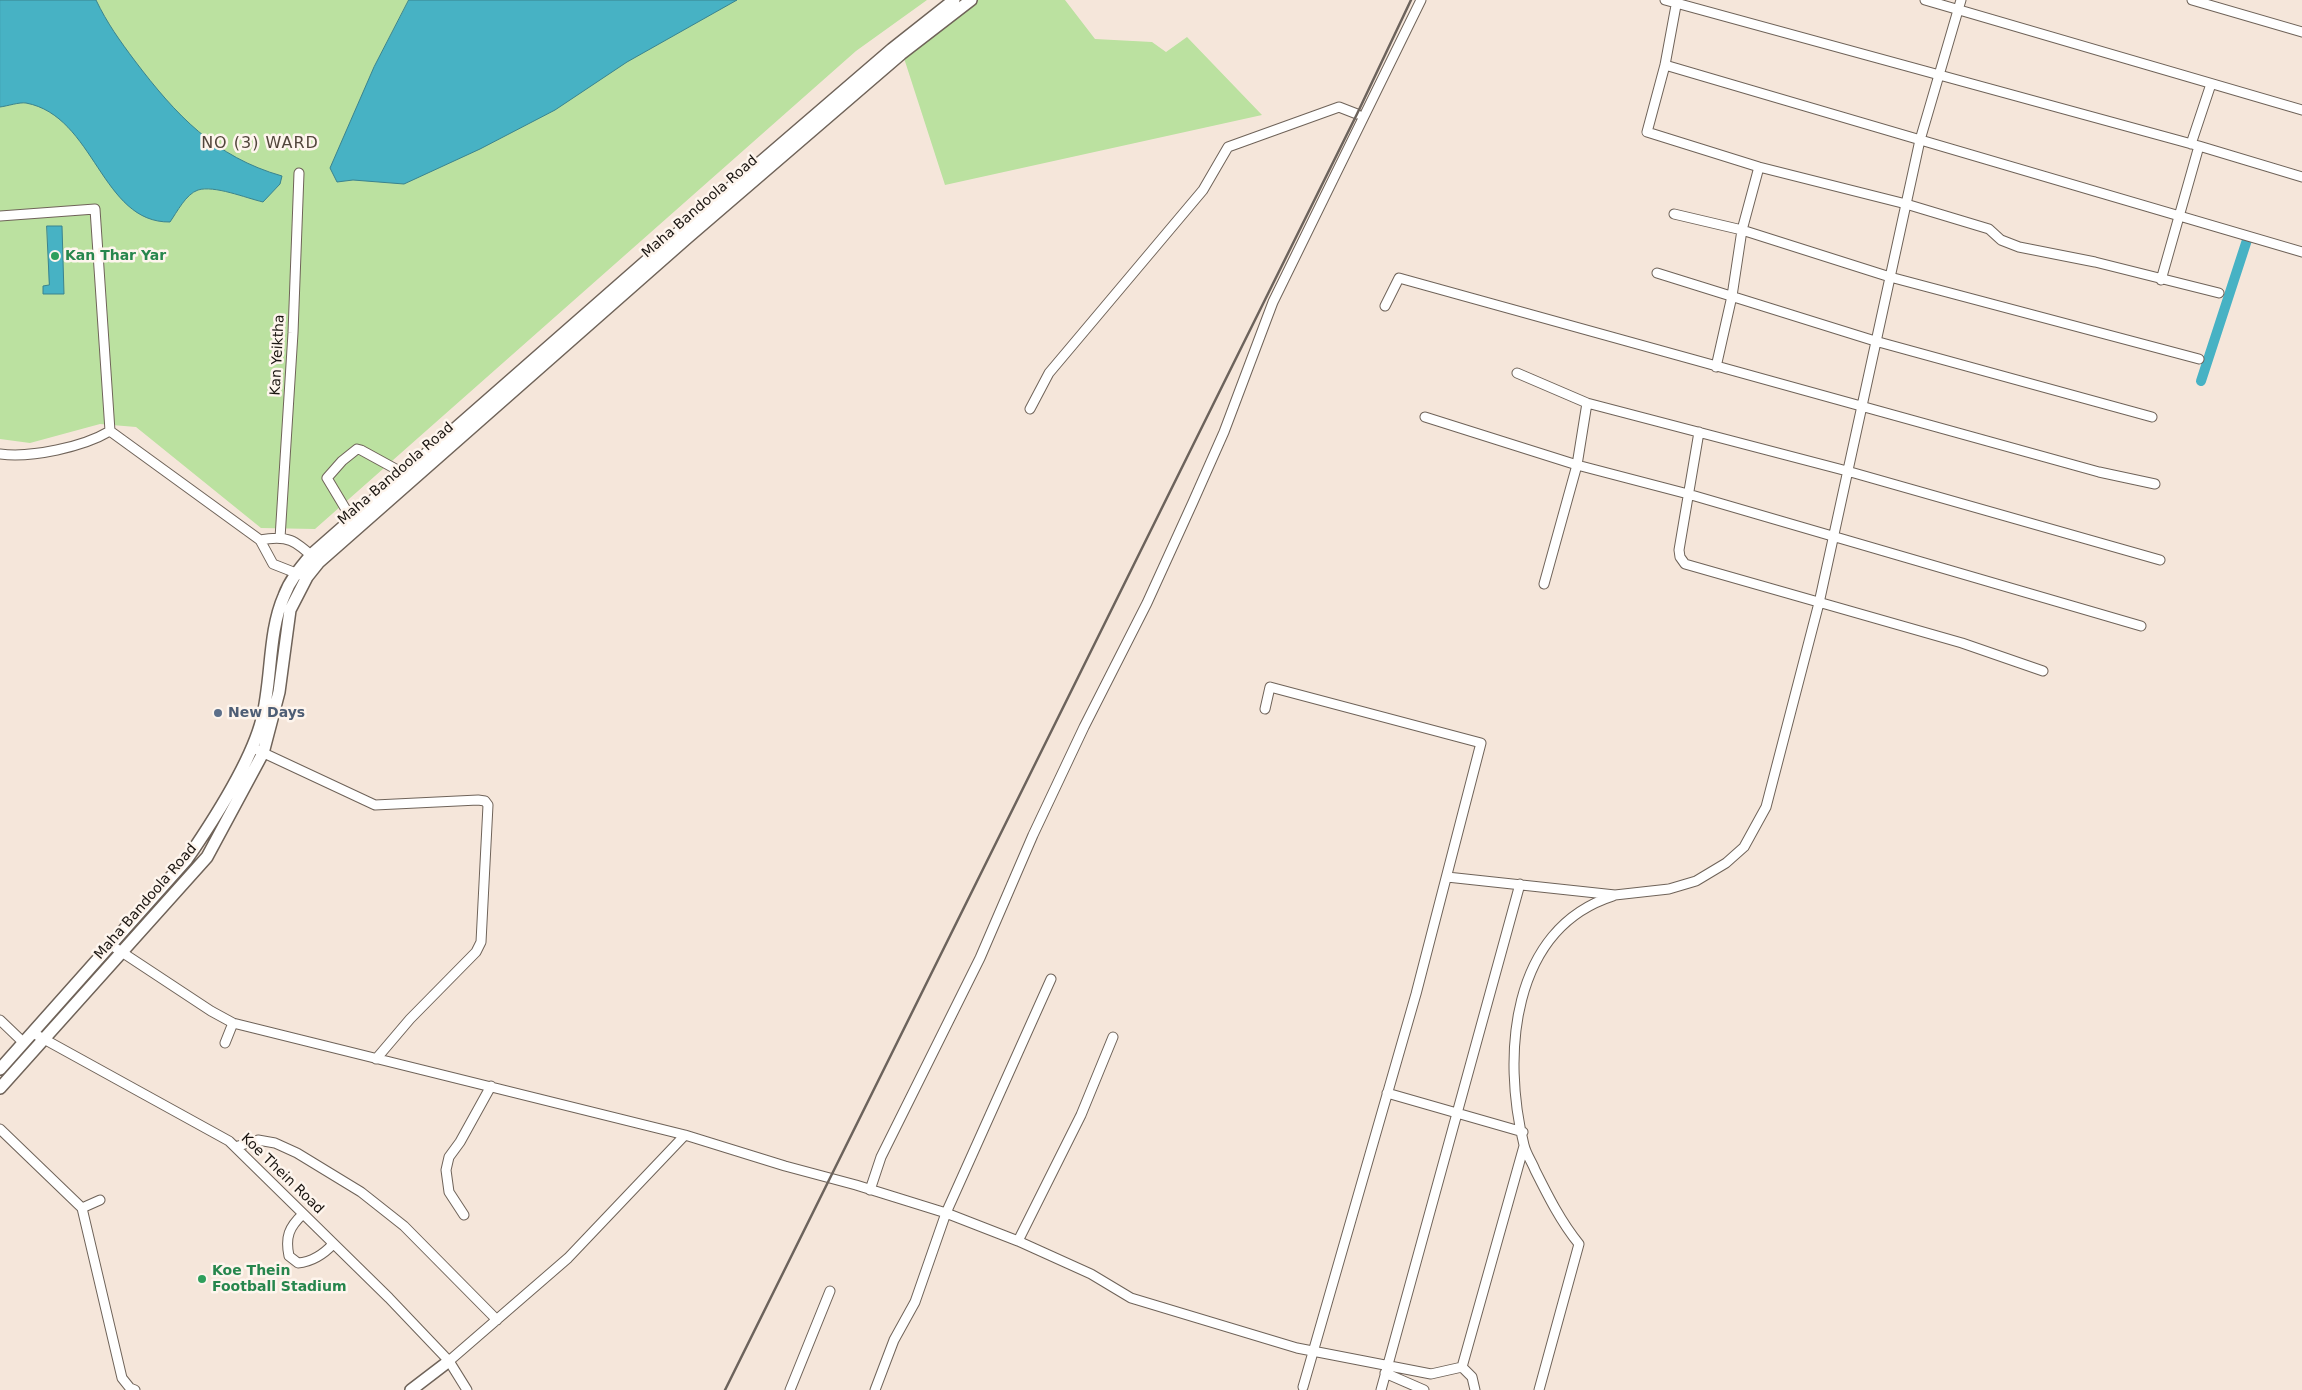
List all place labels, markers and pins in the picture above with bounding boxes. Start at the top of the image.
place label: Kan Thar Yar [65,248,166,264]
marker: Kan Thar Yar [49,250,61,262]
place label: New Days [228,705,305,721]
marker: New Days [212,707,224,719]
place label: Koe Thein Football Stadium [212,1263,346,1295]
marker: Koe Thein Football Stadium [196,1273,208,1285]

